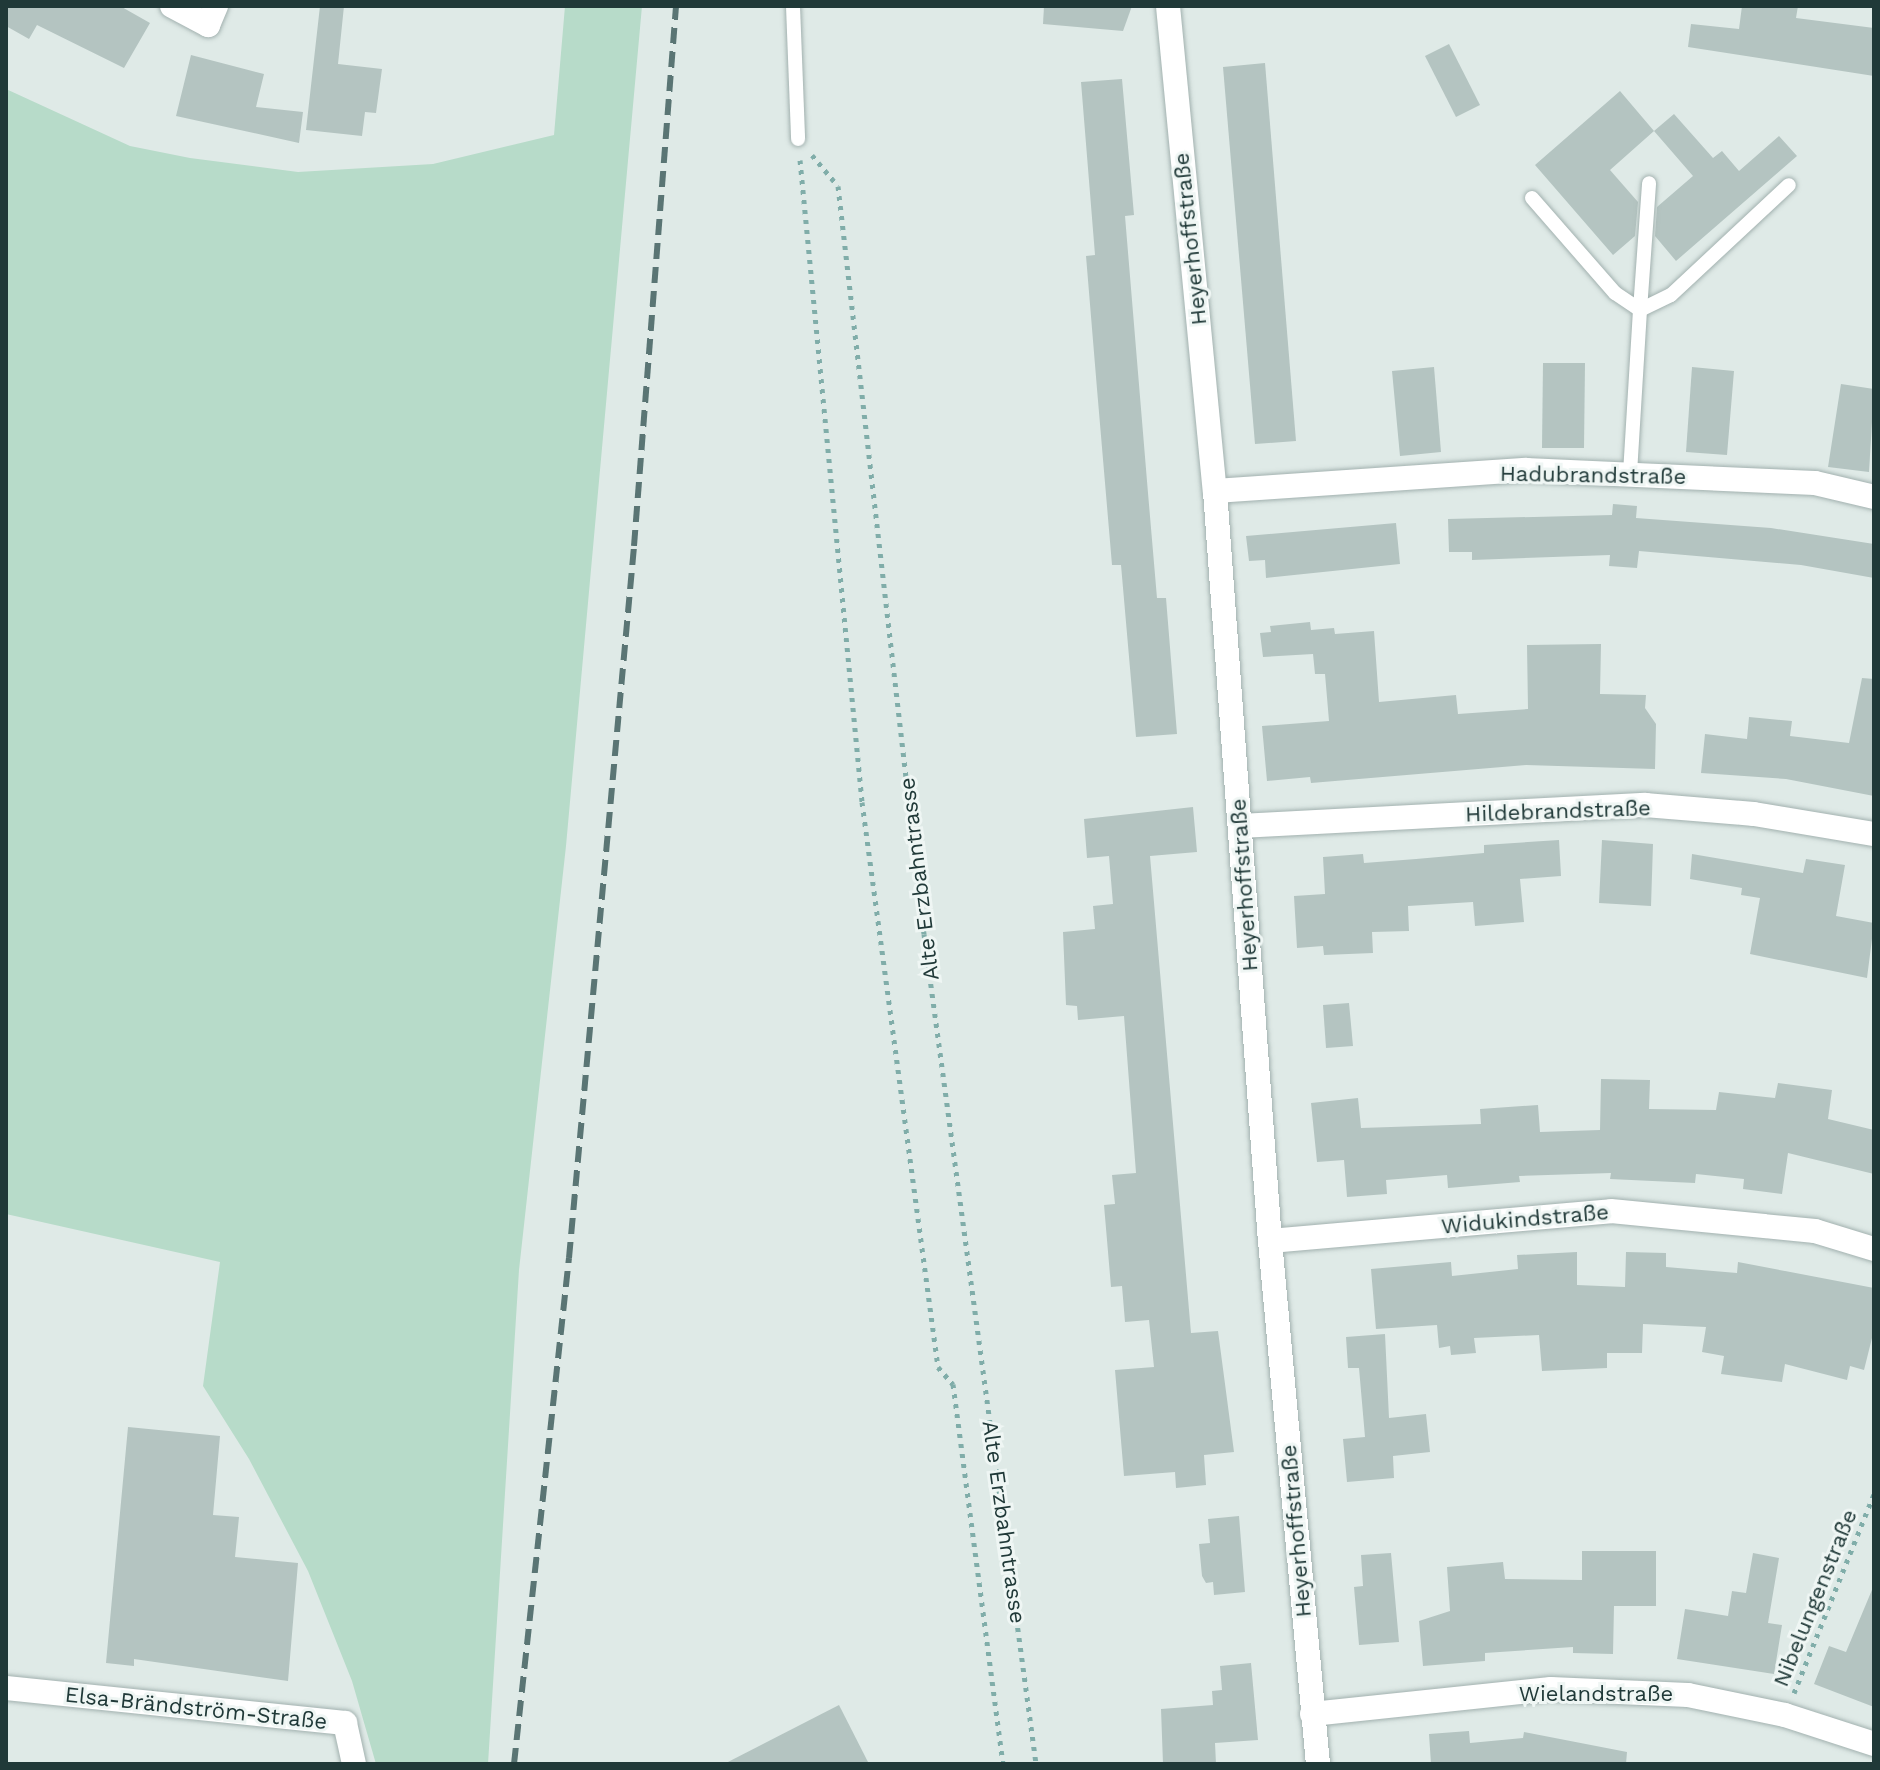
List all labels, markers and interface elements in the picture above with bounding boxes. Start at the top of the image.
street label: Heyerhoffstraße [1168,151,1212,327]
street label: Hadubrandstraße [1500,460,1686,490]
street label: Alte Erzbahntrasse [893,776,945,982]
street label: Hildebrandstraße [1465,795,1651,827]
street label: Heyerhoffstraße [1225,798,1263,972]
street label: Widukindstraße [1440,1199,1610,1239]
street label: Alte Erzbahntrasse [977,1419,1031,1625]
street label: Heyerhoffstraße [1275,1444,1317,1618]
street label: Nibelungenstraße [1767,1506,1863,1690]
street label: Elsa-Brändström-Straße [64,1681,328,1735]
street label: Wielandstraße [1519,1681,1673,1707]

